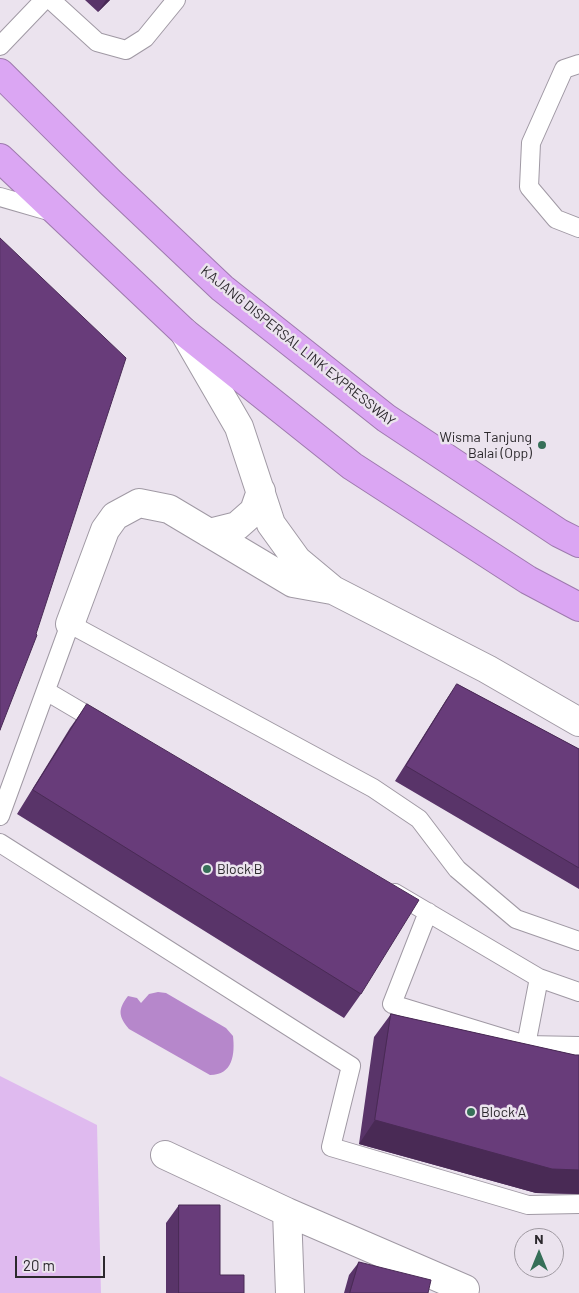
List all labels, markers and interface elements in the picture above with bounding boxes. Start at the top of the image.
street label: KAJANG DISPERSAL LINK EXPRESSWAY [197,262,399,430]
place label: Wisma Tanjung Balai (Opp) [439,429,532,462]
marker: Wisma Tanjung Balai (Opp) [536,439,548,451]
place label: Block B [217,861,262,877]
marker: Block B [201,863,213,875]
place label: Block A [481,1104,526,1120]
marker: Block A [465,1106,477,1118]
north arrow [514,1228,564,1278]
text: N [534,1230,544,1247]
scale bar [18,1246,108,1278]
text: 20 m [23,1256,55,1274]

